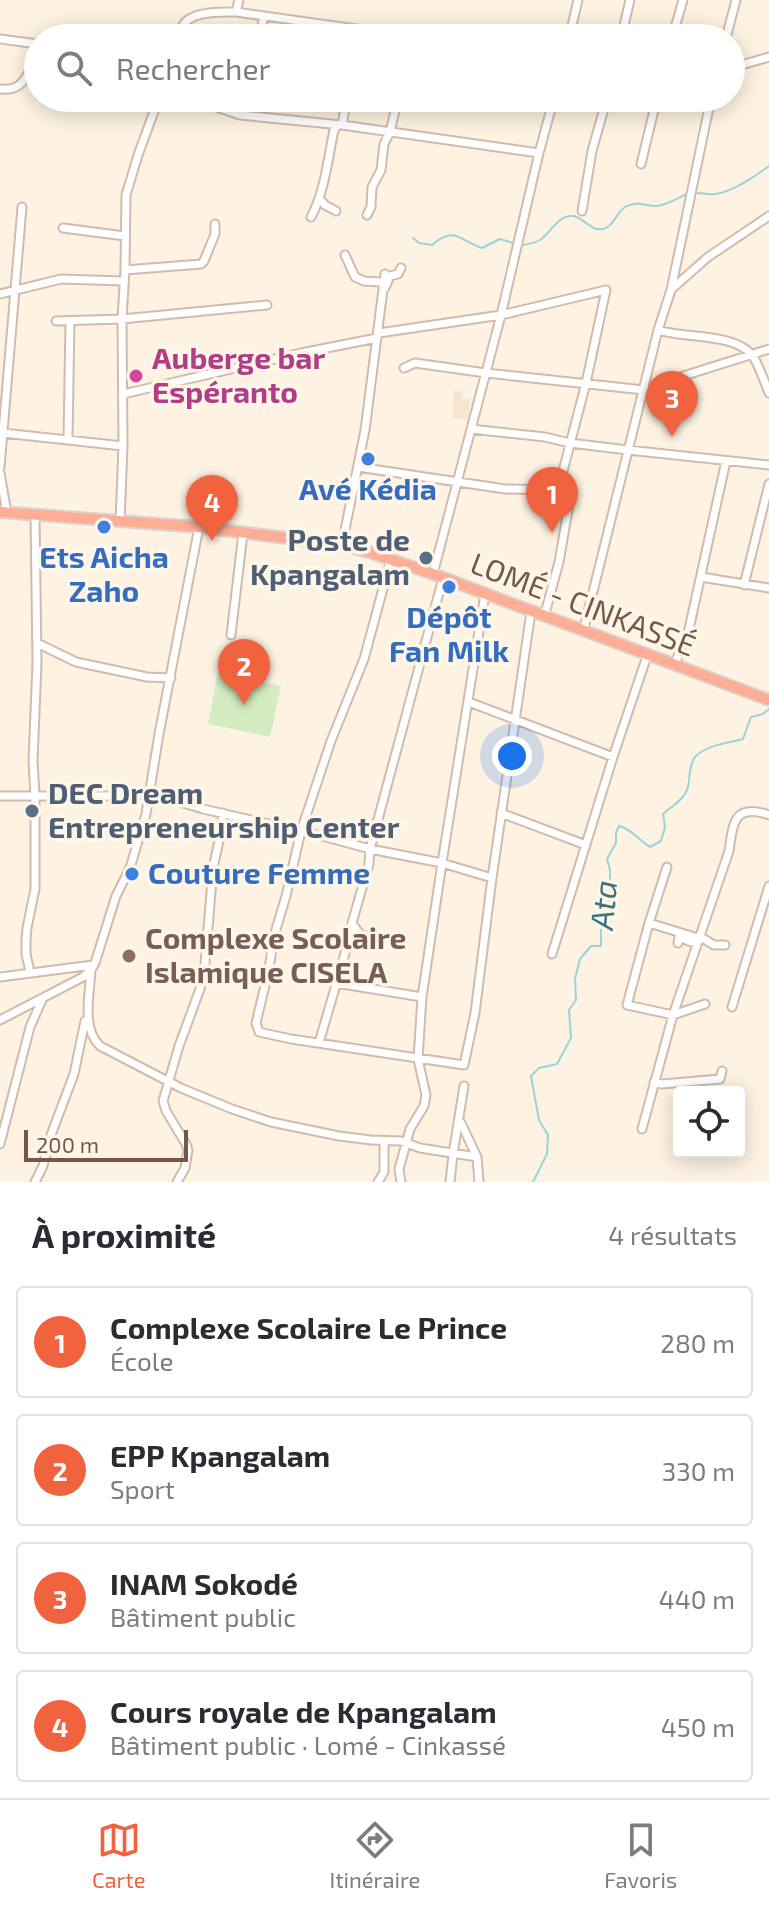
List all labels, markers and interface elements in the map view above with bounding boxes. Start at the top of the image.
search box [24,24,745,112]
icon: search [52,46,96,90]
text: Rechercher [116,50,271,86]
place label: Auberge bar Espéranto [152,339,325,409]
marker: Auberge bar Espéranto [127,367,145,385]
pin: 3 [646,371,698,437]
marker: Avé Kédia [359,450,377,468]
pin: 1 [526,467,578,533]
place label: Avé Kédia [299,470,437,506]
pin: 4 [186,475,238,541]
marker: Ets Aicha Zaho [95,518,113,536]
place label: Poste de Kpangalam [250,521,410,591]
place label: Ets Aicha Zaho [39,538,169,608]
street label: LOMÉ - CINKASSÉ [466,544,701,663]
marker: Poste de Kpangalam [417,549,435,567]
marker: Dépôt Fan Milk [440,578,458,596]
place label: Dépôt Fan Milk [389,598,509,668]
pin: 2 [218,639,270,705]
your location [492,736,532,776]
place label: DEC Dream Entrepreneurship Center [48,774,400,844]
marker: DEC Dream Entrepreneurship Center [23,802,41,820]
place label: Couture Femme [148,854,370,890]
marker: Couture Femme [123,865,141,883]
water label: Ata [581,878,623,932]
place label: Complexe Scolaire Islamique CISELA [145,919,407,989]
marker: Complexe Scolaire Islamique CISELA [120,947,138,965]
map controls [673,1086,745,1158]
button: locate [673,1086,745,1158]
scale bar [24,1126,188,1162]
text: 200 m [36,1131,99,1157]
text: À proximité [32,1214,216,1255]
text: 4 résultats [608,1219,737,1250]
text: Complexe Scolaire Le Prince [110,1309,507,1345]
text: 1 [54,1327,66,1358]
text: 280 m [660,1327,735,1358]
text: École [110,1345,174,1376]
text: EPP Kpangalam [110,1437,330,1473]
text: 2 [52,1455,68,1486]
text: 330 m [662,1455,735,1486]
text: Sport [110,1473,175,1504]
text: INAM Sokodé [110,1565,298,1601]
text: 3 [53,1583,67,1614]
text: 440 m [659,1583,735,1614]
text: Bâtiment public [110,1601,296,1632]
text: Cours royale de Kpangalam [110,1693,497,1729]
text: 4 [52,1711,68,1742]
text: 450 m [661,1711,735,1742]
text: Bâtiment public · Lomé - Cinkassé [110,1729,506,1760]
tab: Carte [92,1818,146,1892]
tab: Itinéraire [329,1818,420,1892]
tab: Favoris [604,1818,677,1892]

